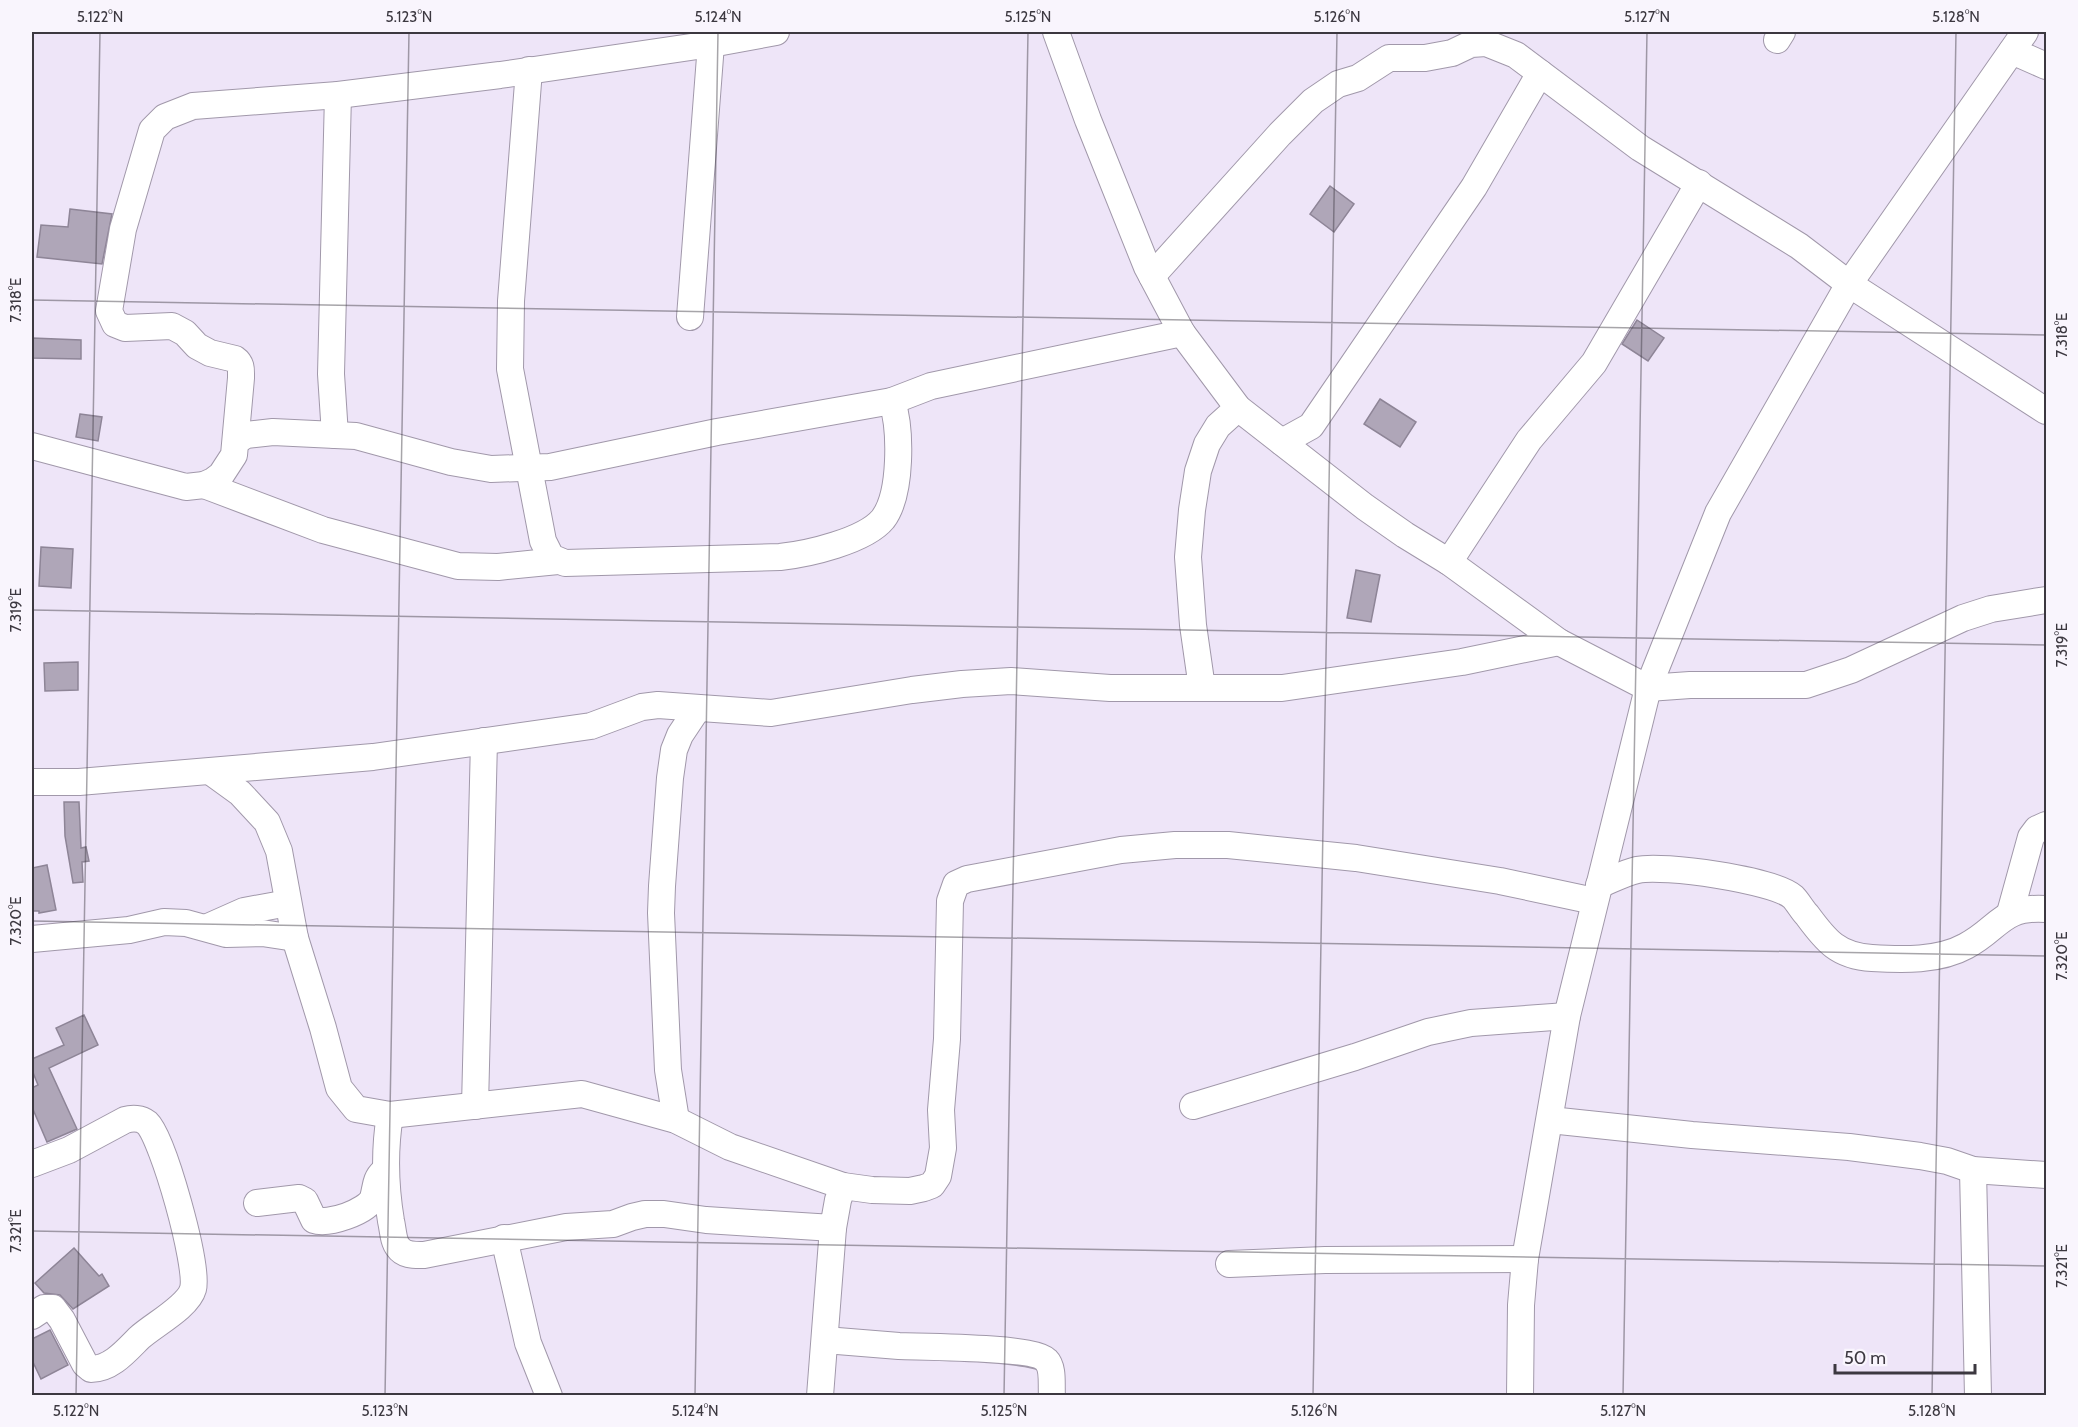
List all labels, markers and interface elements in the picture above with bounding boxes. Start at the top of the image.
text: 5.122°N [77,8,123,26]
text: 5.123°N [386,8,432,26]
text: 5.124°N [694,8,742,26]
text: 5.125°N [1005,8,1051,26]
text: 5.126°N [1313,8,1361,26]
text: 5.127°N [1624,8,1670,26]
text: 5.128°N [1932,8,1980,26]
text: 7.318°E [7,278,25,322]
text: 7.318°E [2053,313,2071,357]
text: 7.319°E [7,588,25,632]
text: 7.319°E [2053,623,2071,667]
text: 7.320°E [7,896,25,946]
text: 7.320°E [2053,931,2071,981]
text: 7.321°E [7,1209,25,1253]
text: 7.321°E [2053,1244,2071,1288]
scale bar [1835,1337,1974,1375]
text: 50 m [1844,1347,1886,1369]
text: 5.122°N [53,1402,99,1420]
text: 5.123°N [362,1402,408,1420]
text: 5.124°N [671,1402,719,1420]
text: 5.125°N [981,1402,1027,1420]
text: 5.126°N [1290,1402,1338,1420]
text: 5.127°N [1600,1402,1646,1420]
text: 5.128°N [1908,1402,1956,1420]

